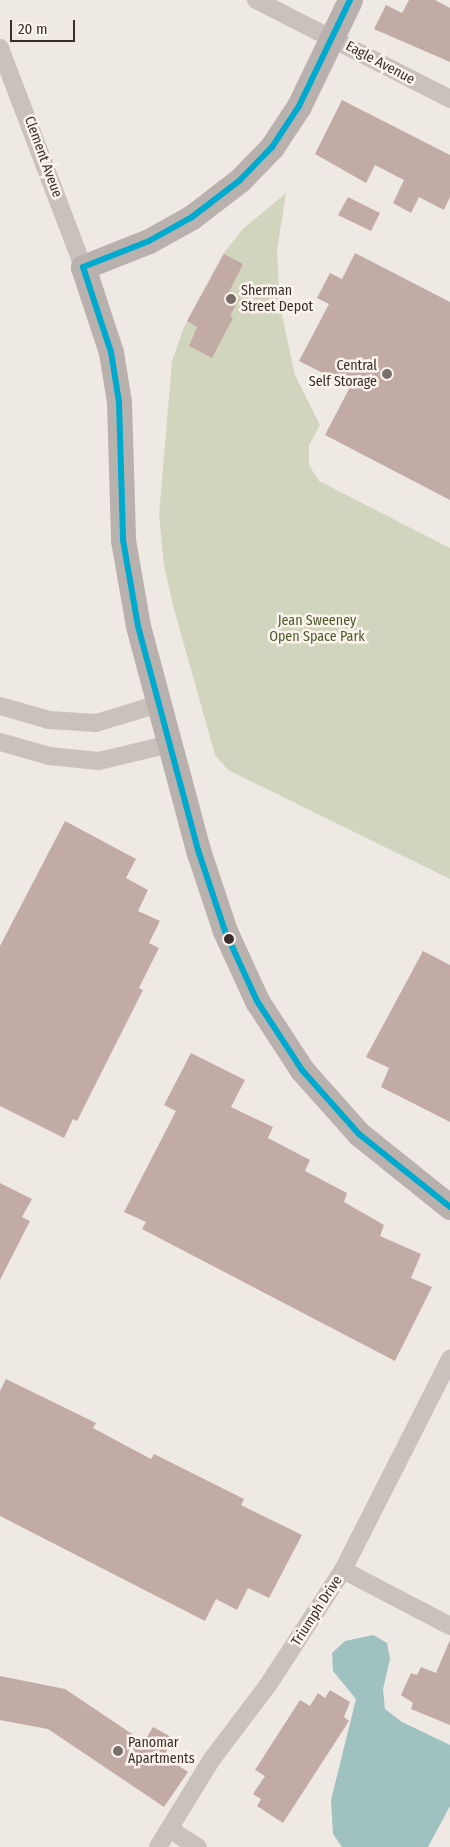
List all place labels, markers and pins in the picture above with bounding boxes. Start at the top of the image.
place label: Sherman Street Depot [241,283,313,316]
marker: Sherman Street Depot [225,293,237,305]
place label: Central Self Storage [309,358,377,391]
marker: Central Self Storage [381,368,393,380]
unlabelled marker [224,934,234,944]
place label: Panomar Apartments [128,1735,195,1768]
marker: Panomar Apartments [112,1745,124,1757]

